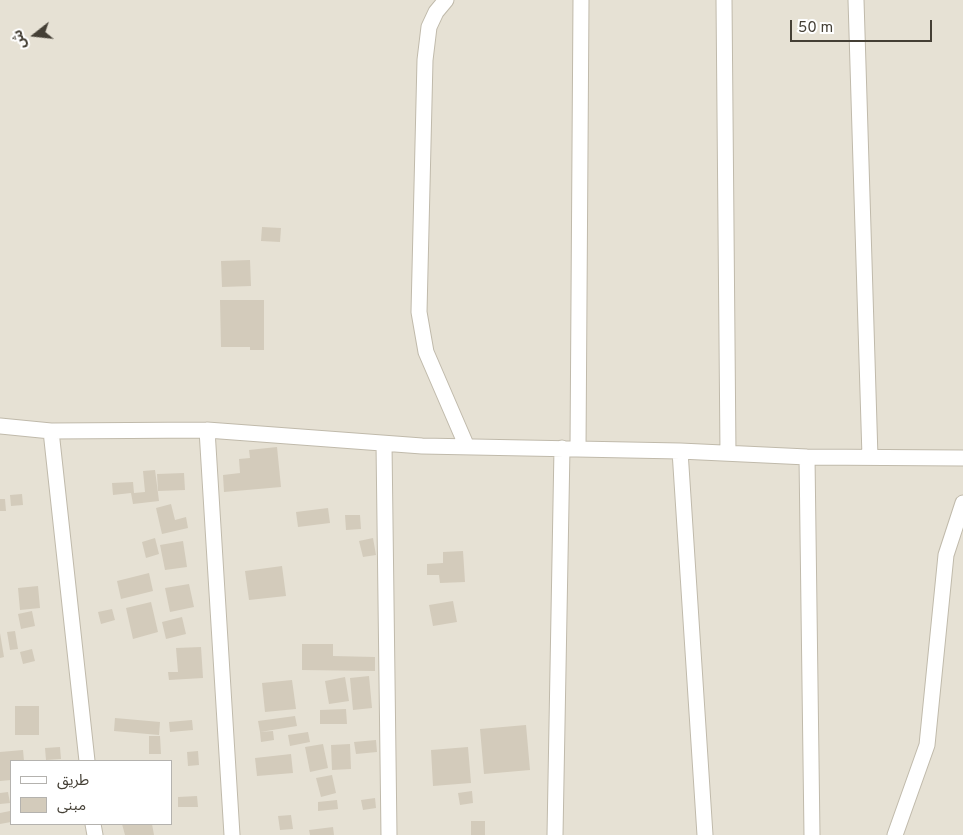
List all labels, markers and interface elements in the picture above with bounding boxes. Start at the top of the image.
north arrow [10,10,60,60]
scale bar [793,10,936,42]
text: 50 m [798,19,833,38]
text: ش [9,28,31,51]
legend [10,760,172,825]
text: طريق [57,772,89,791]
text: مبنى [57,797,86,816]

